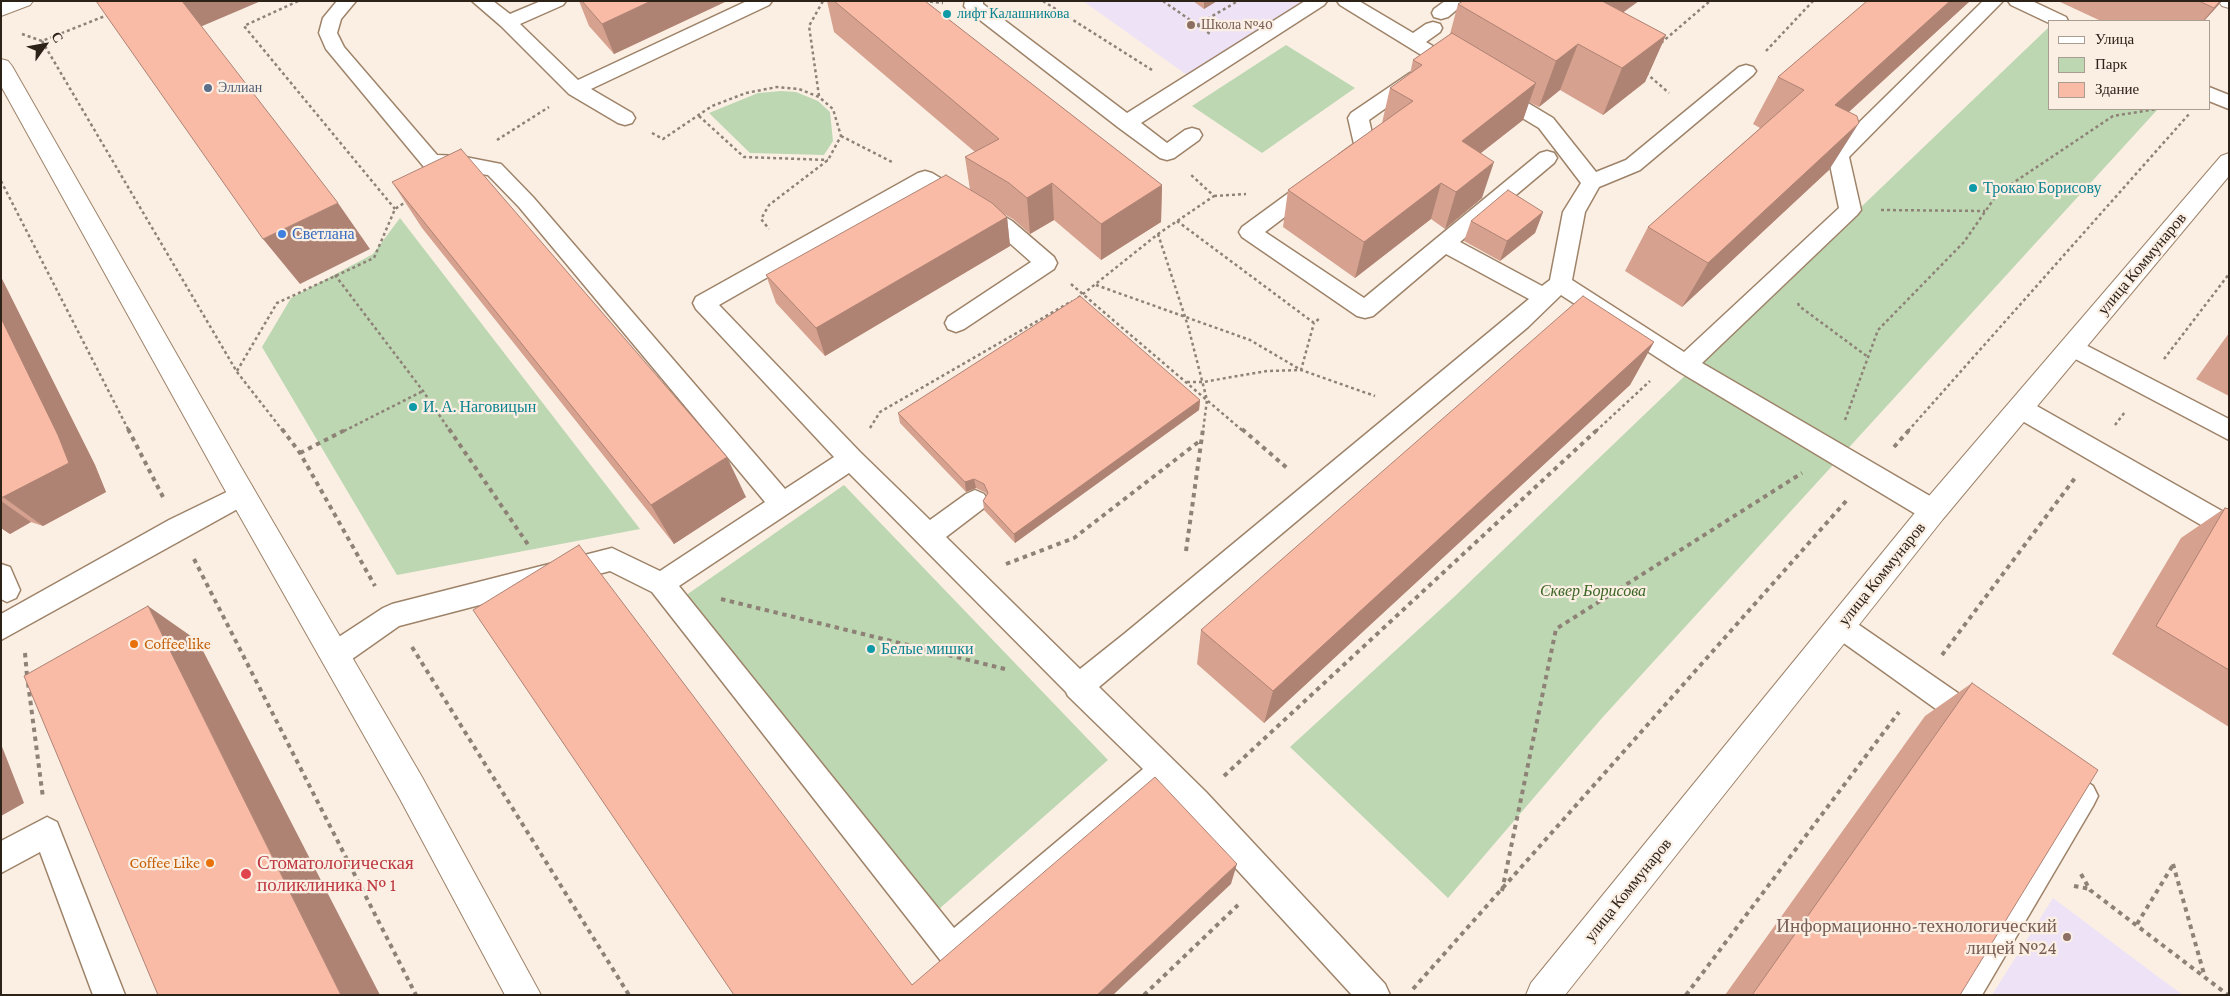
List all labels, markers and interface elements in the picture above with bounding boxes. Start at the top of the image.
place label: лифт Калашникова [957,6,1069,22]
marker: лифт Калашникова [941,8,953,20]
place label: Школа №40 [1201,17,1273,33]
marker: Школа №40 [1185,19,1197,31]
north arrow [20,20,70,70]
legend [2048,20,2210,110]
text: С [48,29,67,46]
text: Улица [2095,31,2134,47]
text: Парк [2095,56,2127,72]
place label: Эллиан [218,80,262,96]
text: Здание [2095,81,2139,97]
marker: Эллиан [202,82,214,94]
place label: Трокаю Борисову [1983,178,2102,198]
marker: Трокаю Борисову [1967,182,1979,194]
street label: улица Коммунаров [2094,209,2190,319]
place label: Светлана [292,224,355,244]
marker: Светлана [276,228,288,240]
place label: И. А. Наговицын [423,397,536,417]
marker: И. А. Наговицын [407,401,419,413]
street label: улица Коммунаров [1834,518,1930,630]
park label: Сквер Борисова [1540,581,1646,601]
place label: Coffee like [144,634,211,654]
marker: Coffee like [128,638,140,650]
place label: Белые мишки [881,639,973,659]
marker: Белые мишки [865,643,877,655]
street label: улица Коммунаров [1580,834,1676,946]
place label: Стоматологическая поликлиника № 1 [257,852,414,896]
place label: Coffee Like [130,853,200,873]
marker: Coffee Like [204,857,216,869]
marker: Стоматологическая поликлиника № 1 [239,867,253,881]
place label: Информационно-технологический лицей №24 [1776,915,2057,959]
marker: Информационно-технологический лицей №24 [2061,931,2073,943]

